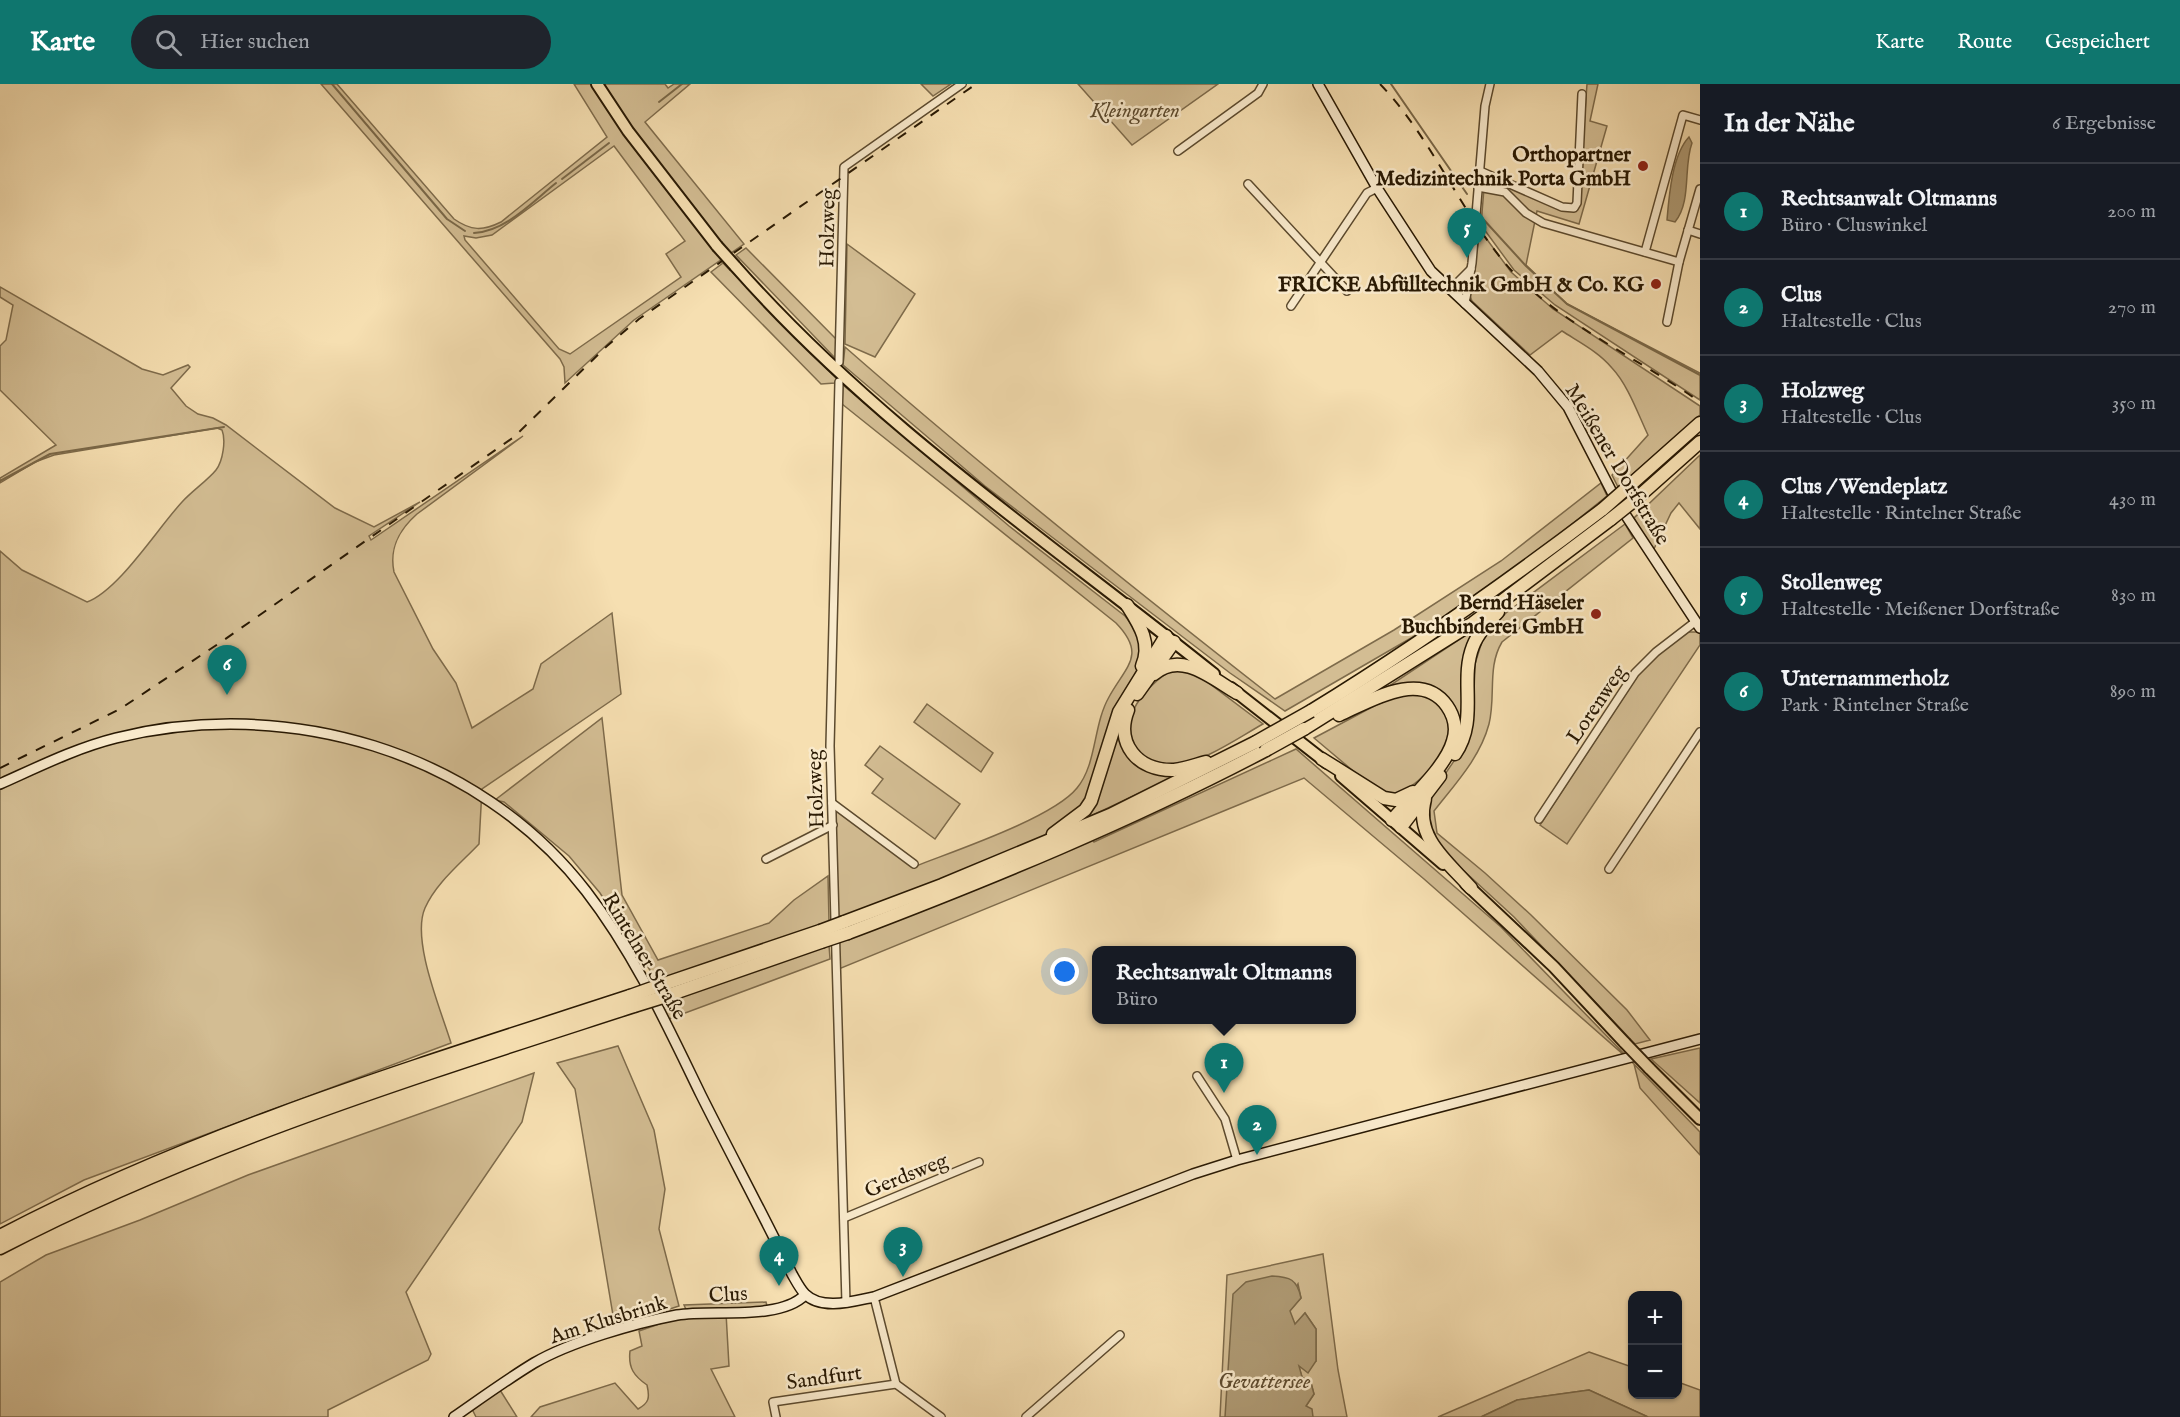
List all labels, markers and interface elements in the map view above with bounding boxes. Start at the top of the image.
search box [131,15,551,69]
text: Karte [30,25,95,60]
icon: search [152,26,185,59]
text: Hier suchen [200,28,310,56]
text: Karte [1875,29,1924,56]
text: Route [1957,29,2012,56]
text: Gespeichert [2045,29,2150,56]
park label: Kleingarten [1089,98,1180,125]
text: In der Nähe [1724,107,1855,140]
text: 6 Ergebnisse [2052,111,2156,136]
place label: Orthopartner Medizintechnik Porta GmbH [1376,142,1631,193]
marker: Orthopartner Medizintechnik Porta GmbH [1636,159,1650,173]
text: Rechtsanwalt Oltmanns [1781,185,1997,213]
street label: Holzweg [814,188,843,268]
text: 1 [1740,199,1747,224]
text: 200 m [2107,199,2156,224]
pin: 5 [1448,208,1486,258]
text: Büro · Cluswinkel [1781,213,1927,238]
place label: FRICKE Abfülltechnik GmbH & Co. KG [1278,272,1644,299]
marker: FRICKE Abfülltechnik GmbH & Co. KG [1649,277,1663,291]
text: Clus [1781,281,1822,309]
text: 2 [1739,295,1748,320]
text: 270 m [2108,295,2156,320]
text: Haltestelle · Clus [1781,309,1922,334]
text: Holzweg [1781,377,1864,405]
street label: Meißener Dorfstraße [1558,379,1676,551]
text: 3 [1740,391,1747,416]
text: 350 m [2112,391,2156,416]
text: Haltestelle · Clus [1781,405,1922,430]
text: Clus / Wendeplatz [1781,473,1948,501]
text: 4 [1739,487,1748,512]
text: 430 m [2109,487,2156,512]
text: Haltestelle · Rintelner Straße [1781,501,2021,526]
text: Stollenweg [1781,569,1881,597]
text: 5 [1740,583,1747,608]
text: 830 m [2111,583,2156,608]
place label: Bernd Häseler Buchbinderei GmbH [1401,590,1584,641]
text: Haltestelle · Meißener Dorfstraße [1781,597,2060,622]
marker: Bernd Häseler Buchbinderei GmbH [1589,607,1603,621]
pin: 6 [208,646,246,695]
street label: Lorenweg [1561,660,1634,749]
text: Unternammerholz [1781,665,1949,693]
text: 6 [1739,679,1748,704]
text: 890 m [2110,679,2156,704]
text: Park · Rintelner Straße [1781,693,1969,718]
street label: Holzweg [802,748,831,829]
street label: Rintelner Straße [595,888,692,1026]
popup [1092,946,1356,1024]
your location [1050,957,1079,986]
text: Rechtsanwalt Oltmanns [1116,959,1332,987]
text: Büro [1116,987,1158,1012]
pin: 1 [1204,1044,1244,1093]
pin: 2 [1238,1106,1276,1155]
street label: Gerdsweg [861,1147,953,1205]
pin: 3 [884,1228,922,1277]
pin: 4 [760,1236,798,1286]
street label: Clus [708,1281,748,1310]
street label: Am Klusbrink [546,1290,671,1351]
map controls [1628,1291,1682,1399]
button: + [1628,1291,1682,1345]
button: − [1628,1345,1682,1399]
street label: Sandfurt [785,1360,864,1397]
water label: Gevattersee [1218,1368,1311,1396]

